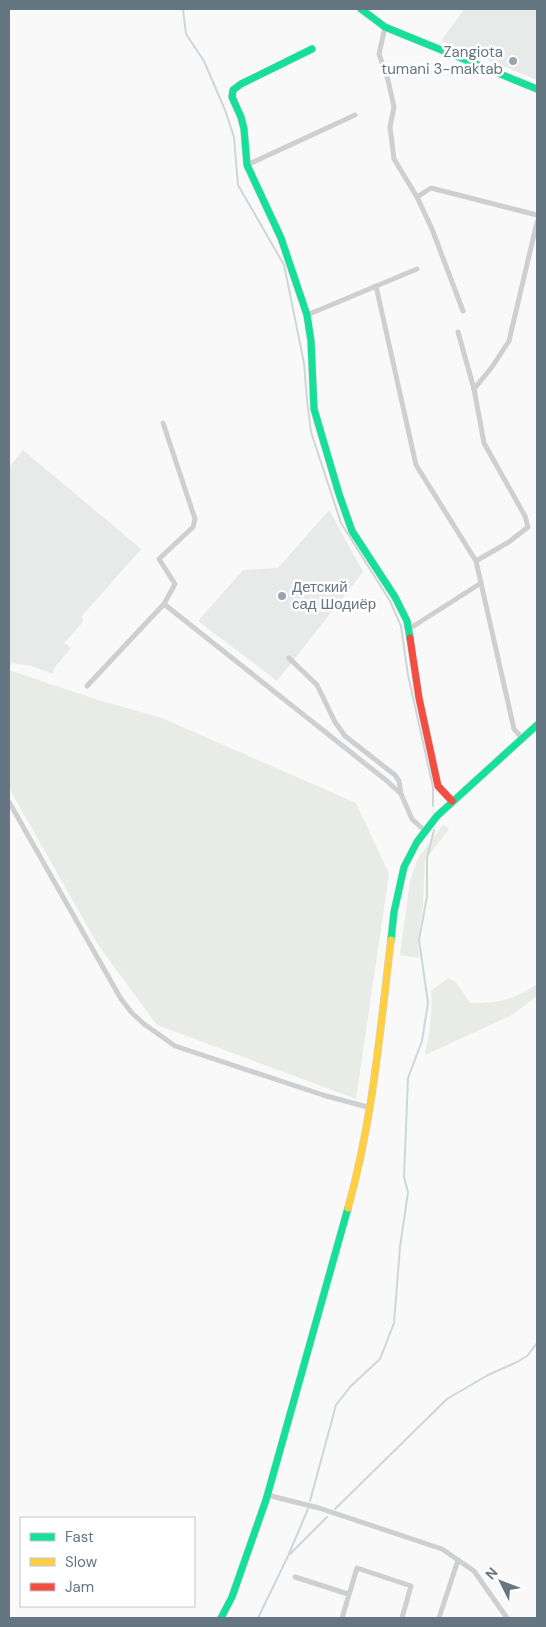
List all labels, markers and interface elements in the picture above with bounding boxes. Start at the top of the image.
place label: Zangiota tumani 3-maktab [381,42,503,79]
marker: Zangiota tumani 3-maktab [507,55,519,67]
place label: Детский сад Шодиёр [292,577,376,614]
marker: Детский сад Шодиёр [276,590,288,602]
legend [20,1517,195,1607]
text: Fast [65,1527,94,1547]
text: Slow [65,1552,98,1572]
north arrow [476,1557,526,1607]
text: N [481,1563,501,1583]
text: Jam [65,1577,94,1597]

